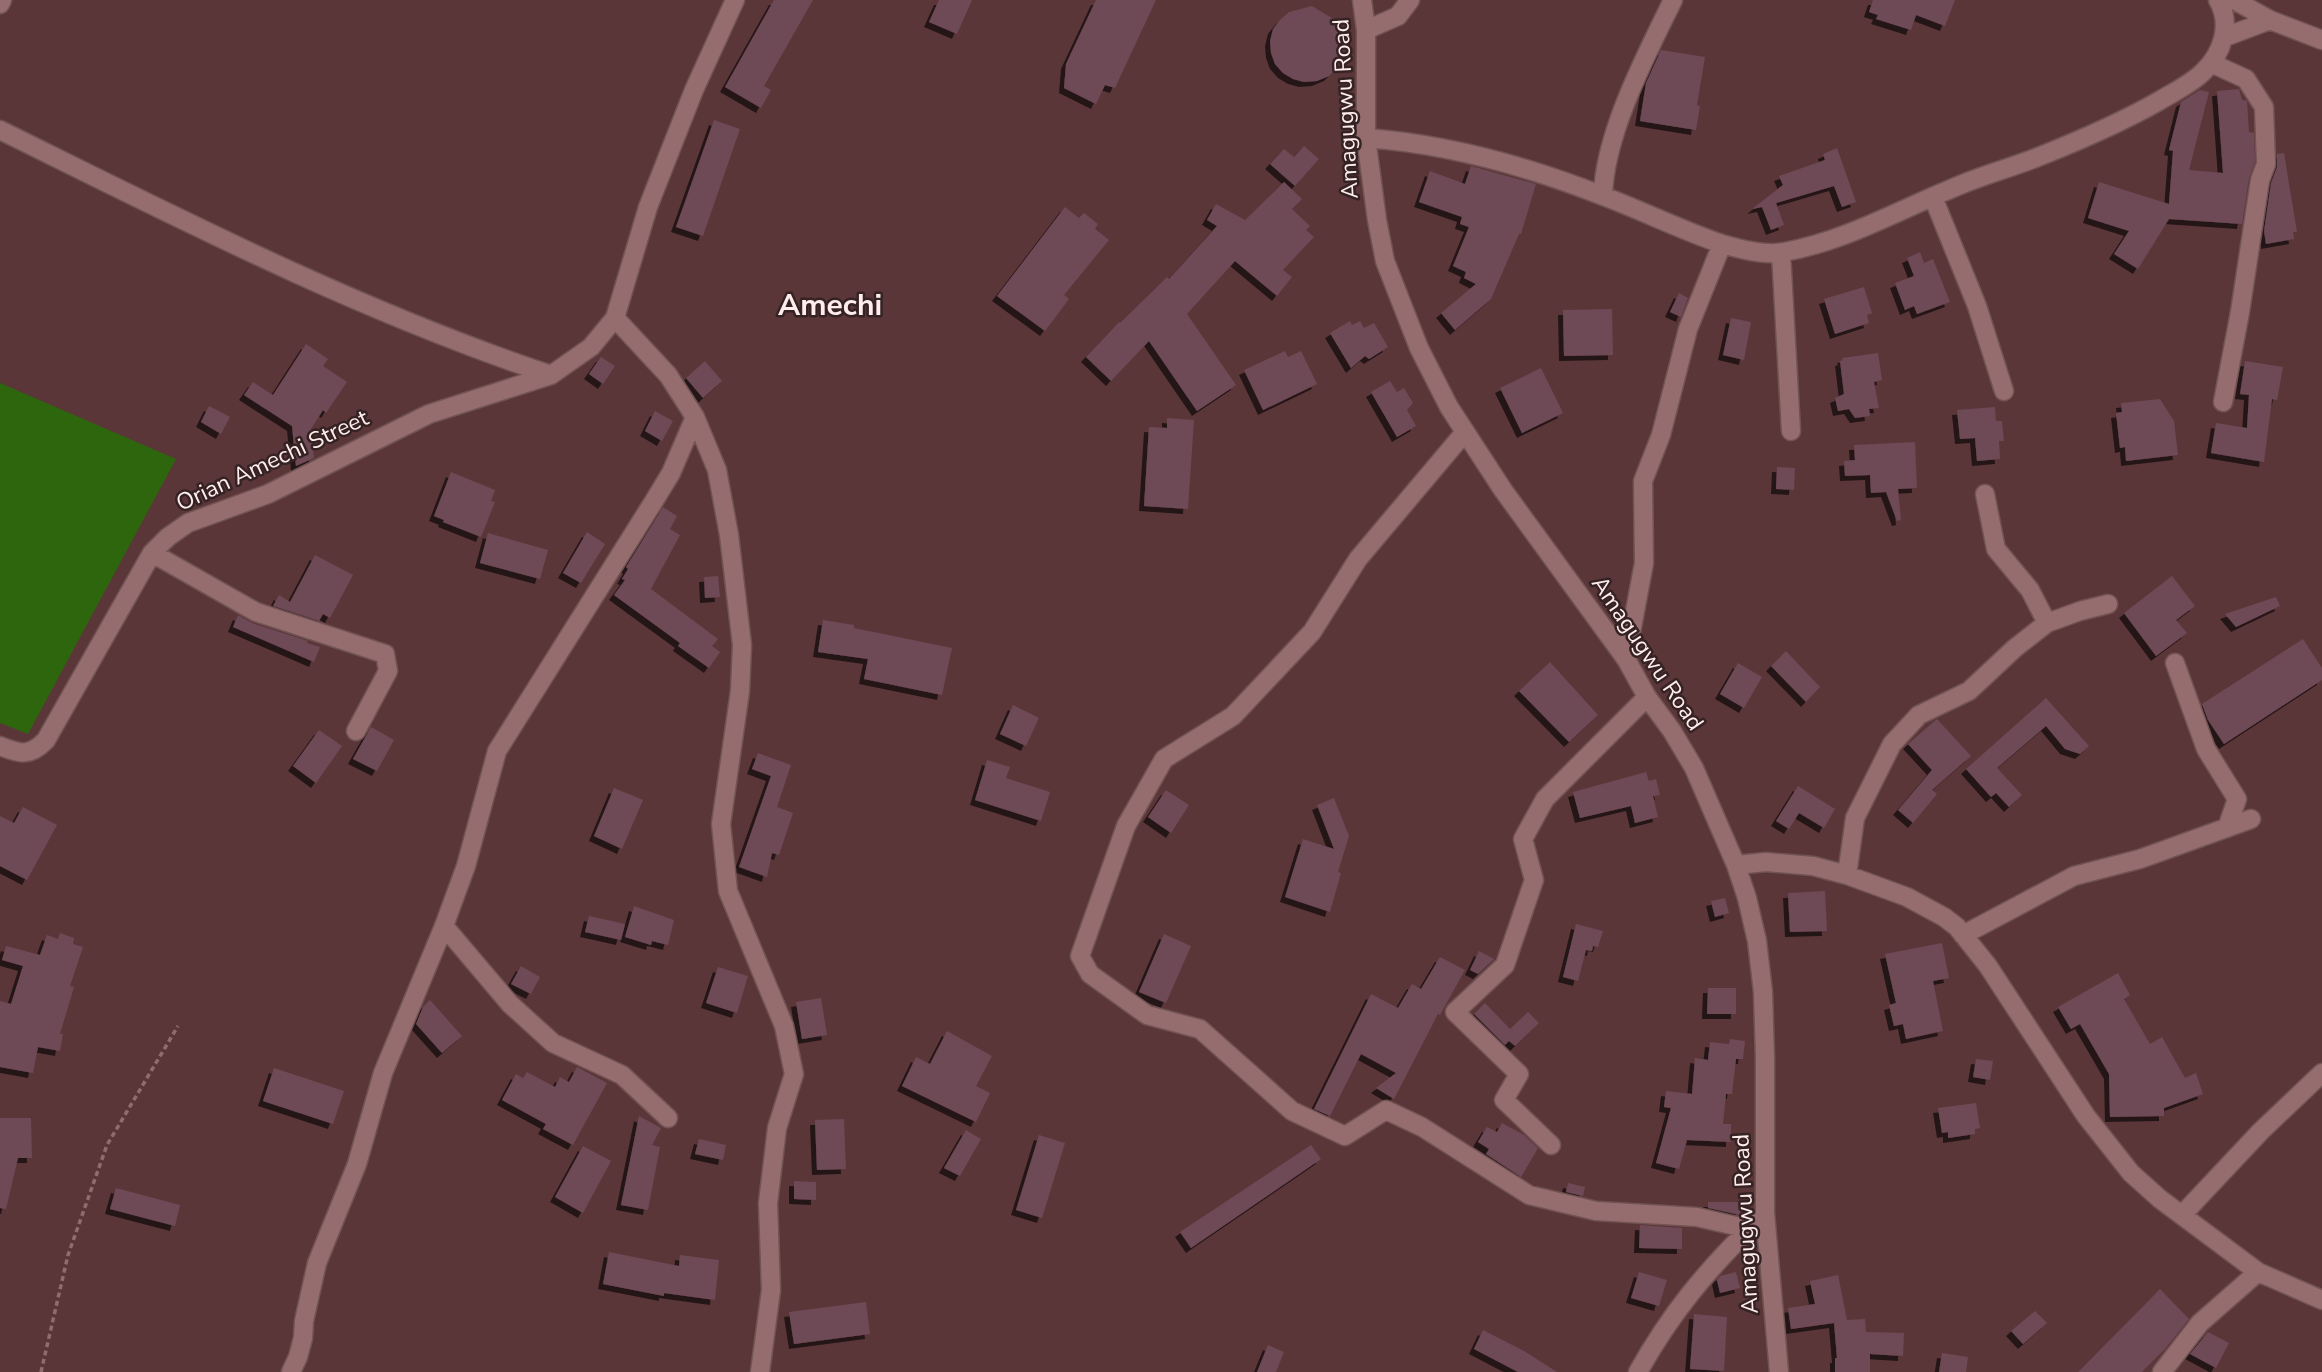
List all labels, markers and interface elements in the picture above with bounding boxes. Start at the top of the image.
street label: Amagugwu Road [1325,18,1366,200]
district label: Amechi [778,285,882,326]
street label: Orian Amechi Street [171,402,374,519]
street label: Amagugwu Road [1584,570,1711,737]
street label: Amagugwu Road [1725,1133,1766,1315]

